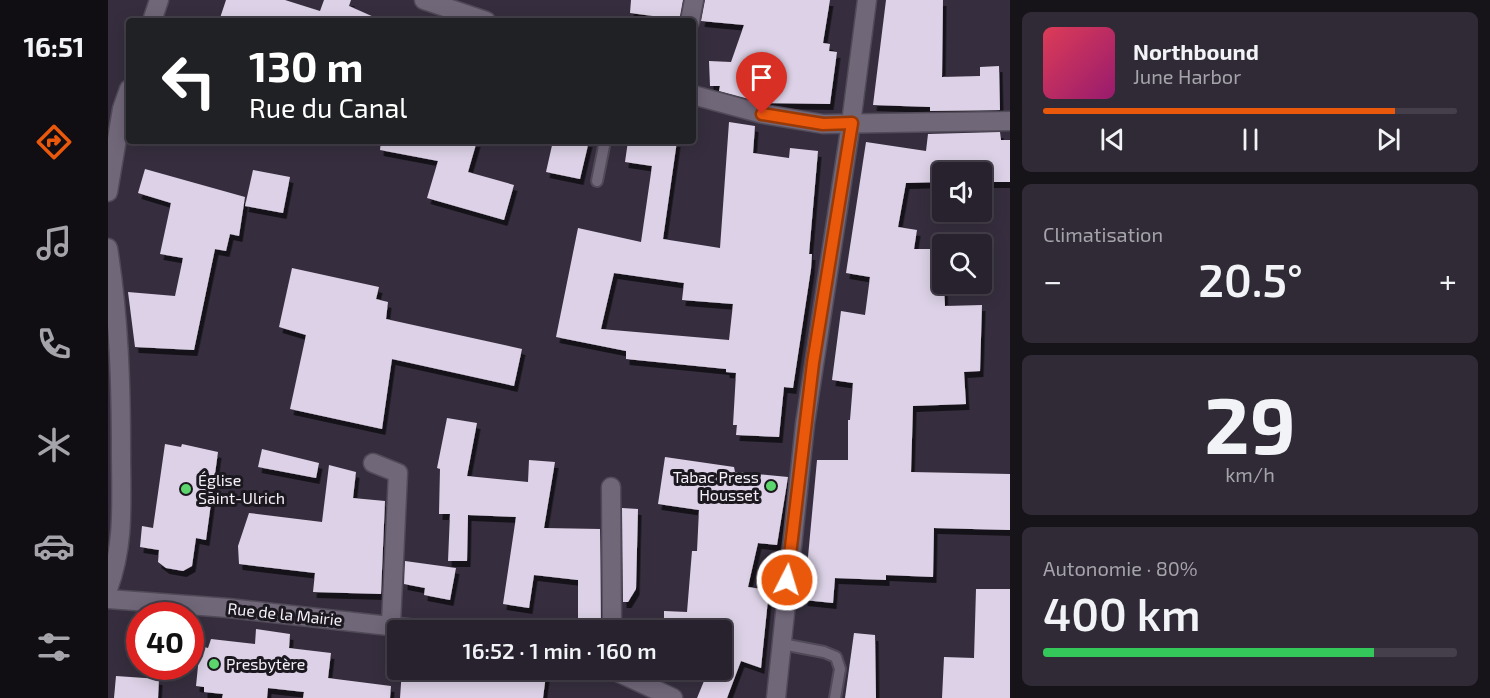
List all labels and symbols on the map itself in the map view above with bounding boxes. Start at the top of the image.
pin [736,52,787,114]
place label: Tabac Press Housset [673,467,759,504]
place label: Église Saint-Ulrich [198,470,285,507]
marker: Tabac Press Housset [764,479,778,493]
marker: Église Saint-Ulrich [179,482,193,496]
position arrow [755,548,819,612]
street label: Rue de la Mairie [227,598,343,629]
speed limit sign: 40 [126,602,204,680]
place label: Presbytère [226,654,305,673]
marker: Presbytère [207,657,221,671]

